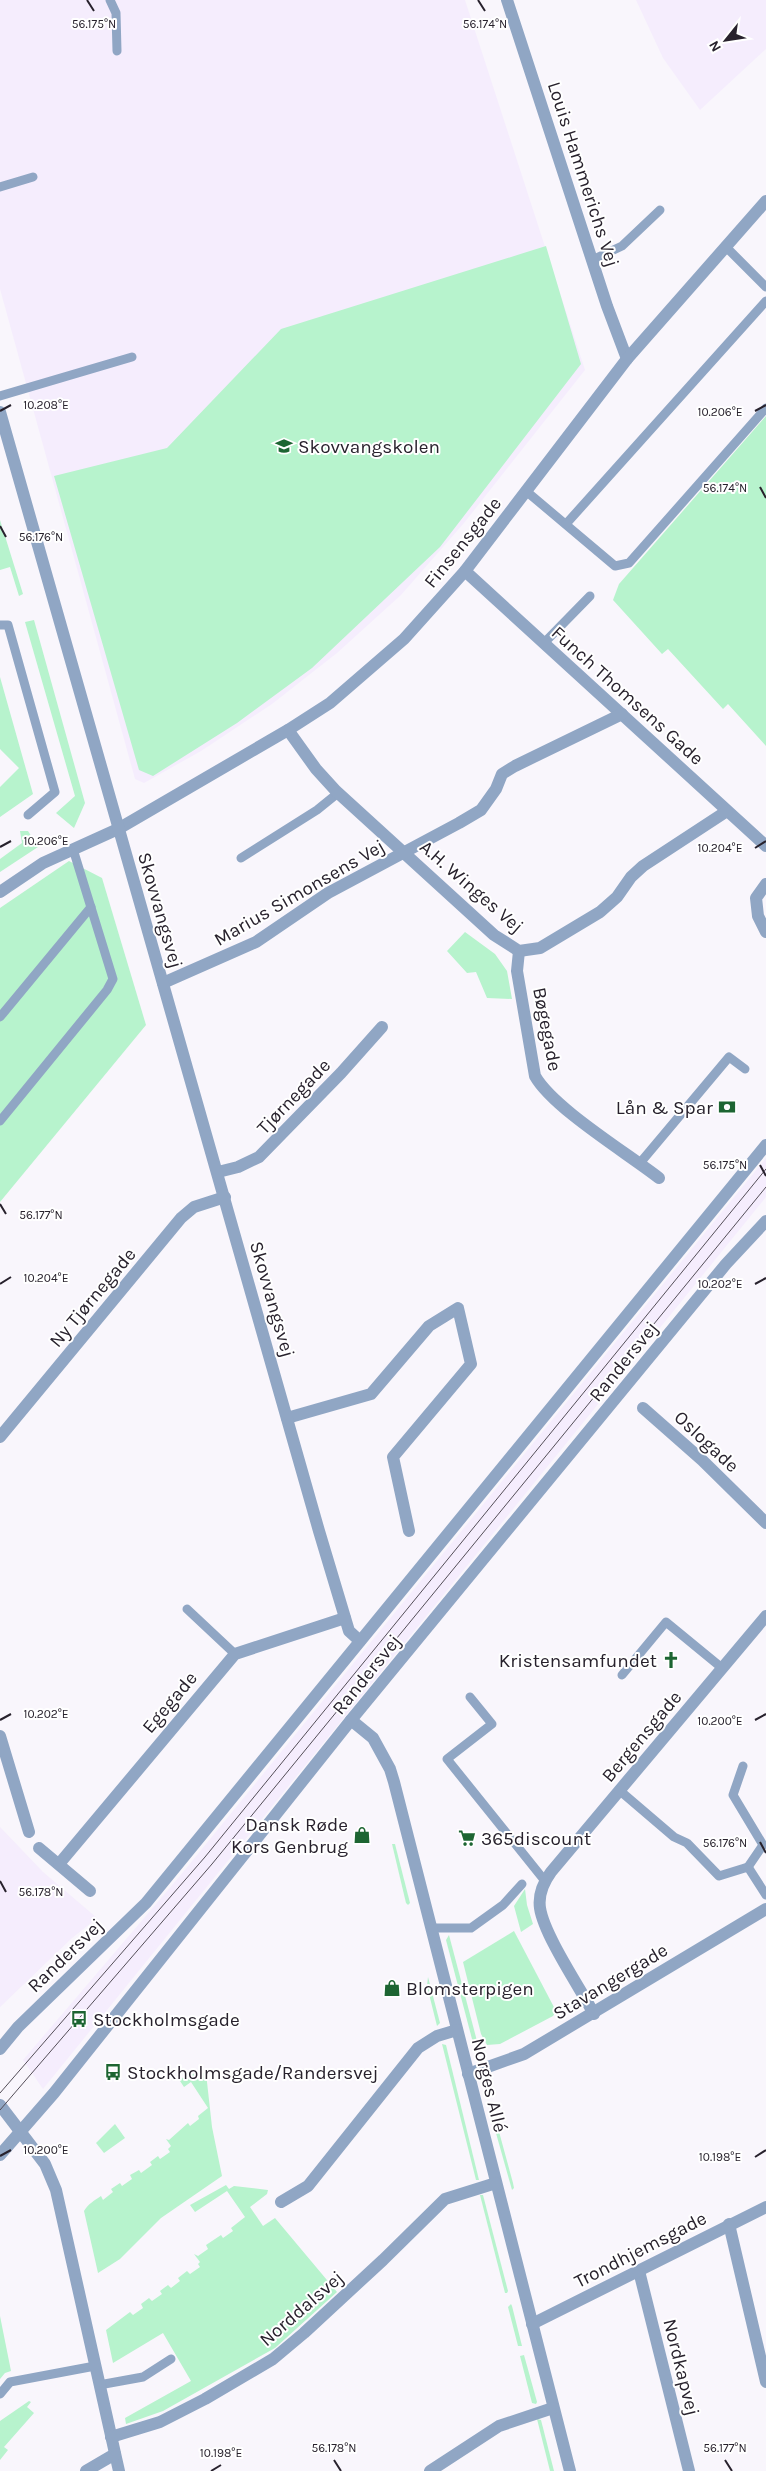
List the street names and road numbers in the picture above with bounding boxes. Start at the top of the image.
street label: Louis Hammerichs Vej [543,79,623,270]
street label: Finsensgade [419,493,506,592]
street label: Funch Thomsens Gade [547,622,708,770]
street label: Marius Simonsens Vej [210,835,389,951]
street label: A.H. Winges Vej [415,836,528,938]
street label: Skovvangsvej [133,850,187,971]
street label: Bøgegade [528,985,566,1073]
street label: Tjørnegade [252,1054,335,1139]
street label: Skovvangsvej [245,1239,299,1360]
street label: Ny Tjørnegade [45,1244,141,1352]
street label: Randersvej [585,1317,663,1406]
street label: Oslogade [670,1406,743,1477]
street label: Randersvej [328,1630,406,1719]
street label: Egegade [138,1667,202,1738]
street label: Bergensgade [597,1687,686,1787]
street label: Randersvej [23,1914,108,1997]
street label: Stavangergade [549,1939,672,2025]
street label: Norges Allé [467,2036,511,2135]
street label: Trondhjemsgade [571,2207,710,2293]
street label: Norddalsvej [255,2266,348,2351]
street label: Nordkapvej [658,2317,704,2418]

